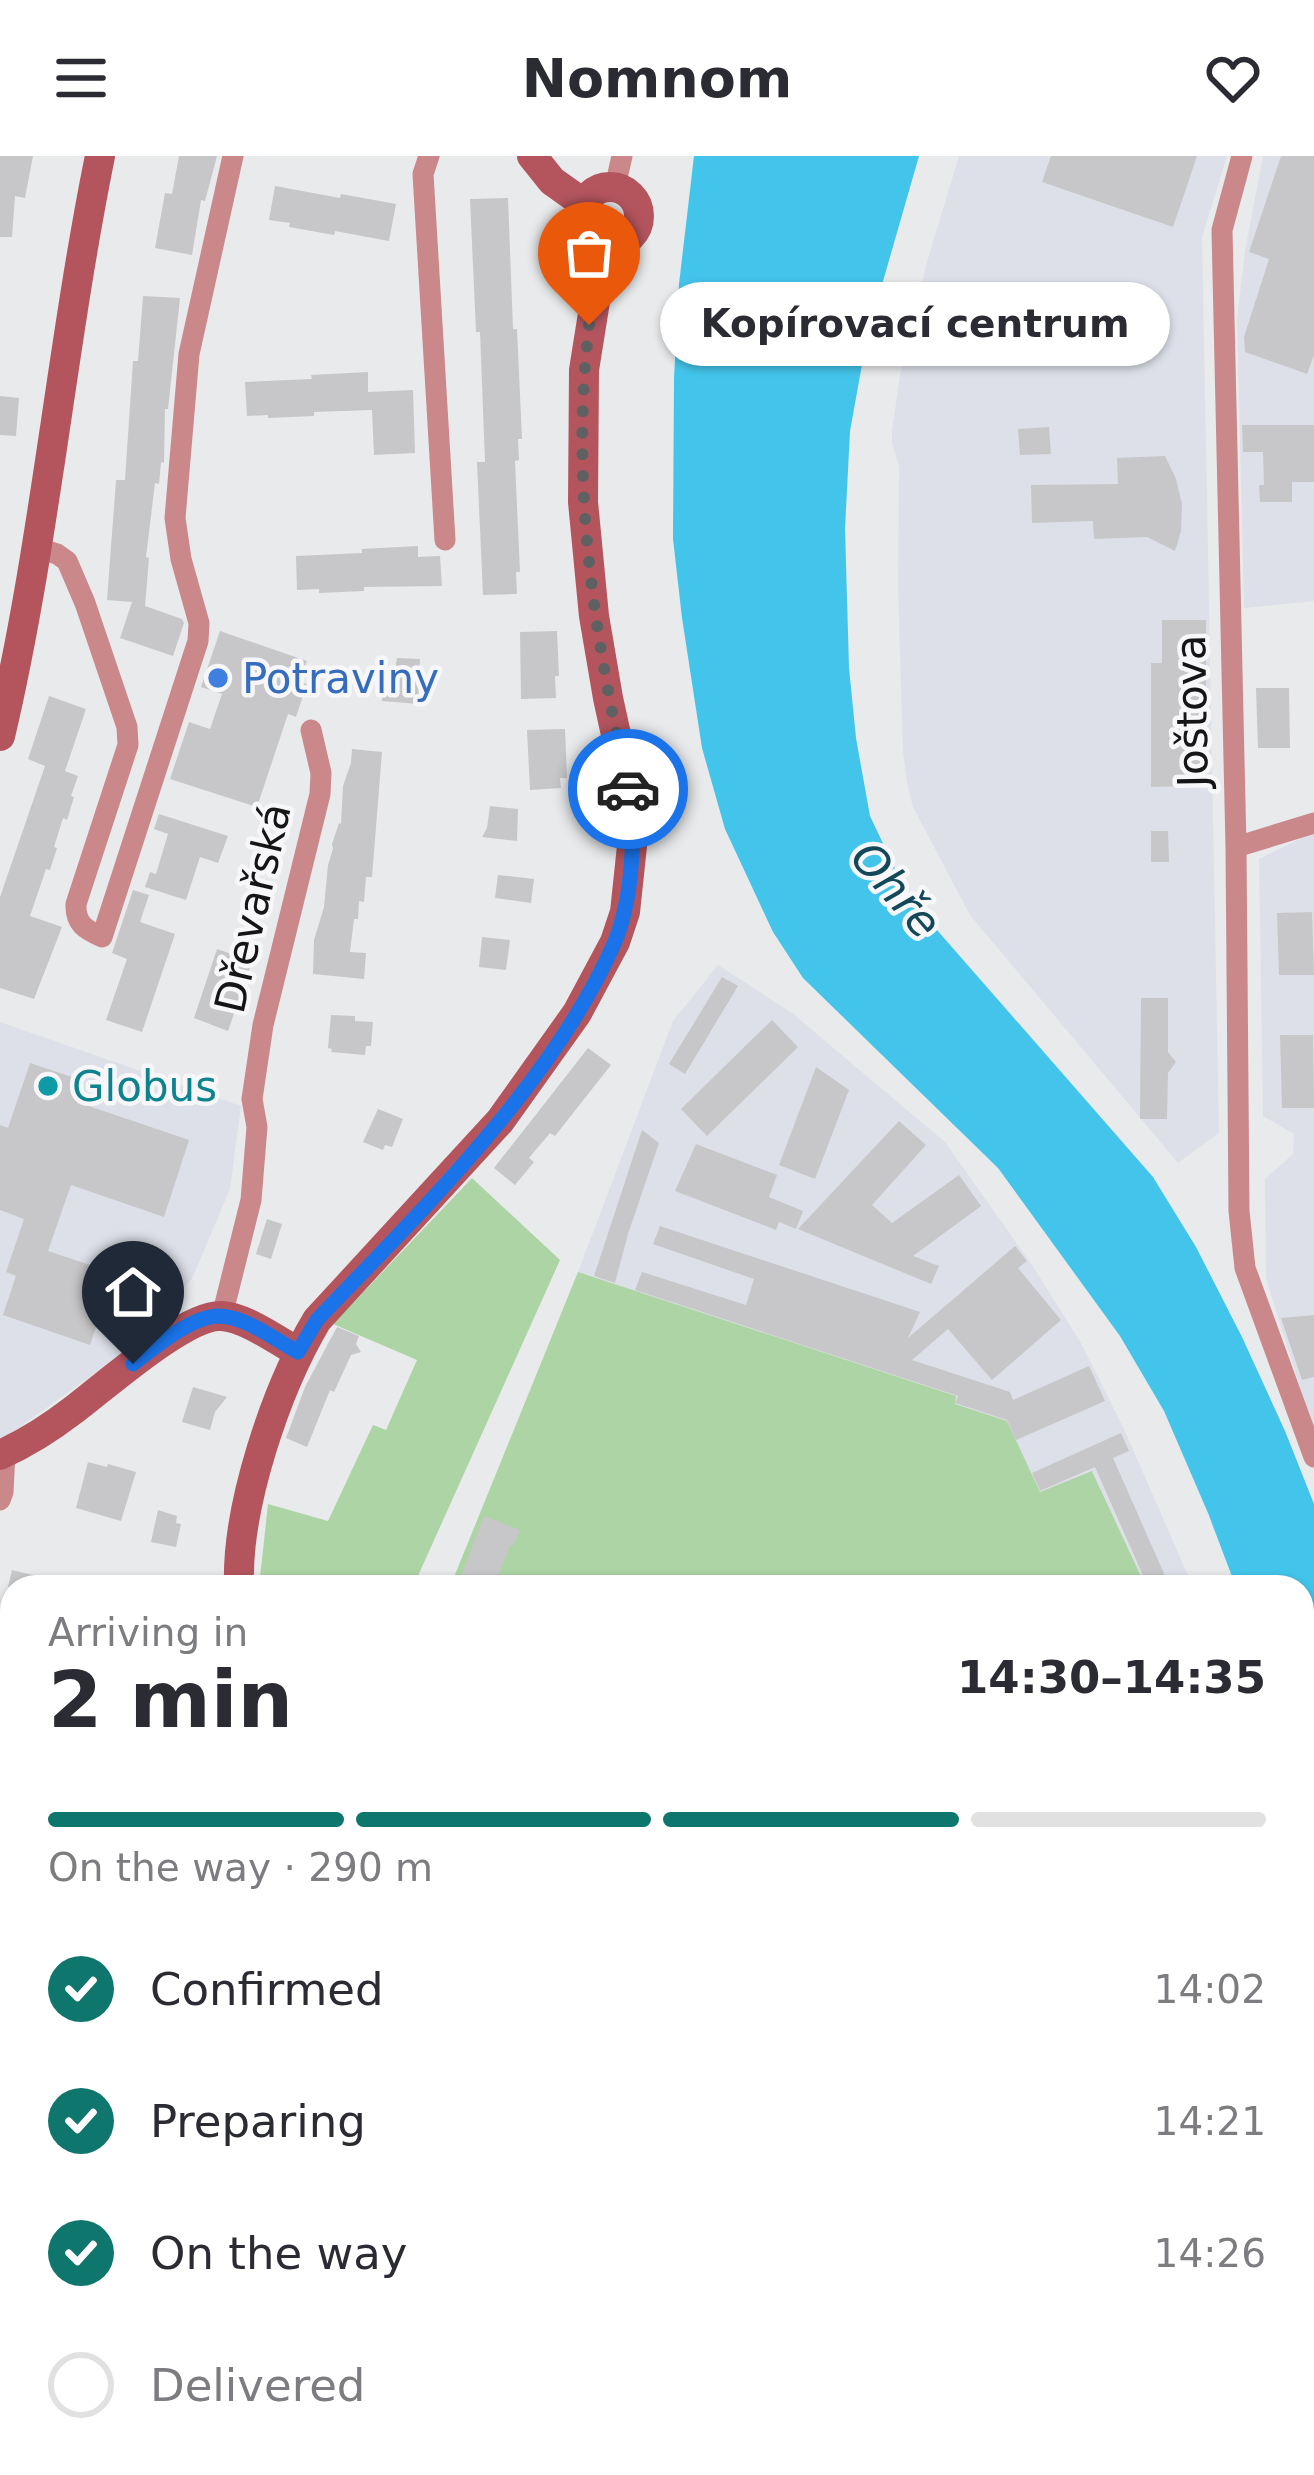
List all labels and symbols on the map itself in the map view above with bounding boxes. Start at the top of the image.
pin [538,202,640,325]
callout: Kopírovací centrum [661,283,1171,367]
street label: Joštova [1166,634,1218,791]
place label: Potraviny [242,654,439,703]
marker: Potraviny [205,665,231,691]
courier [568,729,688,849]
street label: Dřevařská [205,798,301,1018]
water label: Ohře [840,831,952,949]
place label: Globus [72,1062,217,1111]
marker: Globus [35,1073,61,1099]
pin [82,1241,184,1364]

